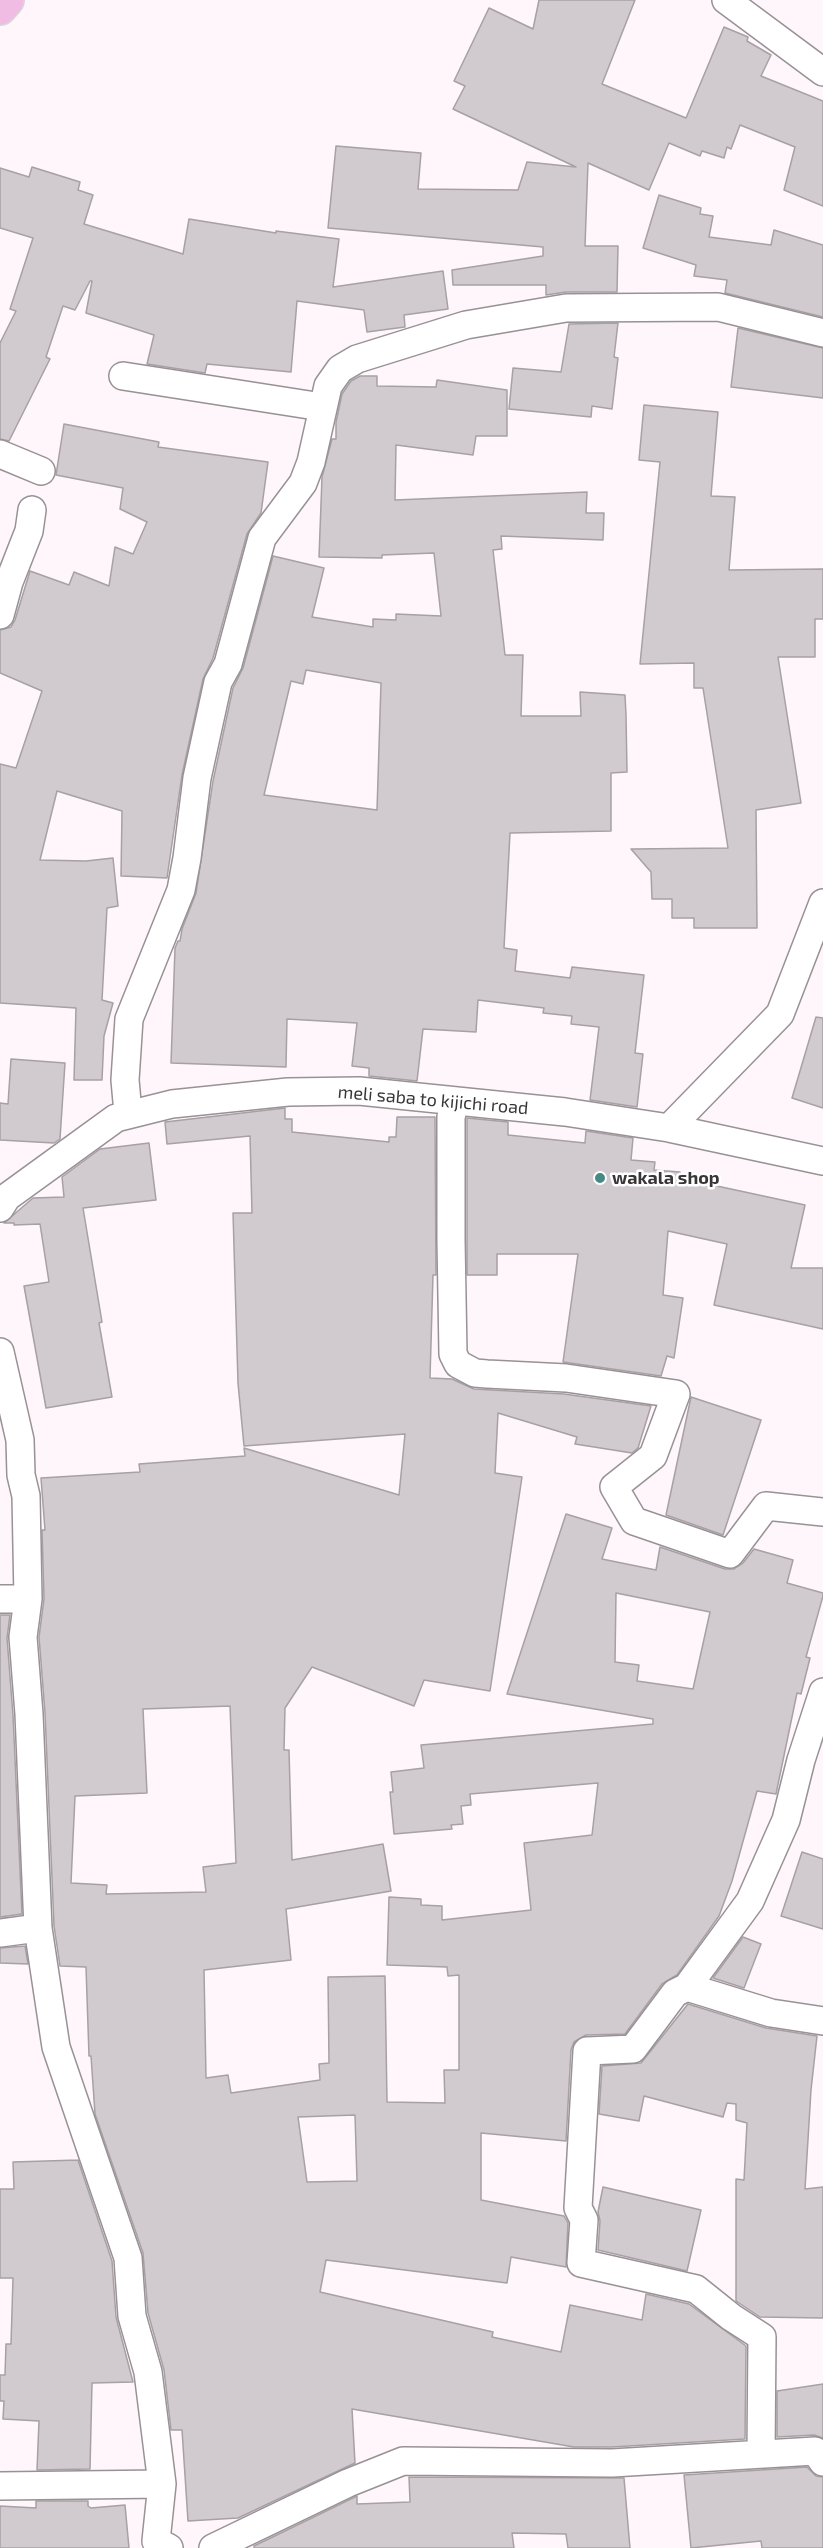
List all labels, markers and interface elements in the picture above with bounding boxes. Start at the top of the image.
street label: meli saba to kijichi road [337,1081,529,1119]
place label: wakala shop [612,1167,720,1189]
marker: wakala shop [593,1171,607,1185]

